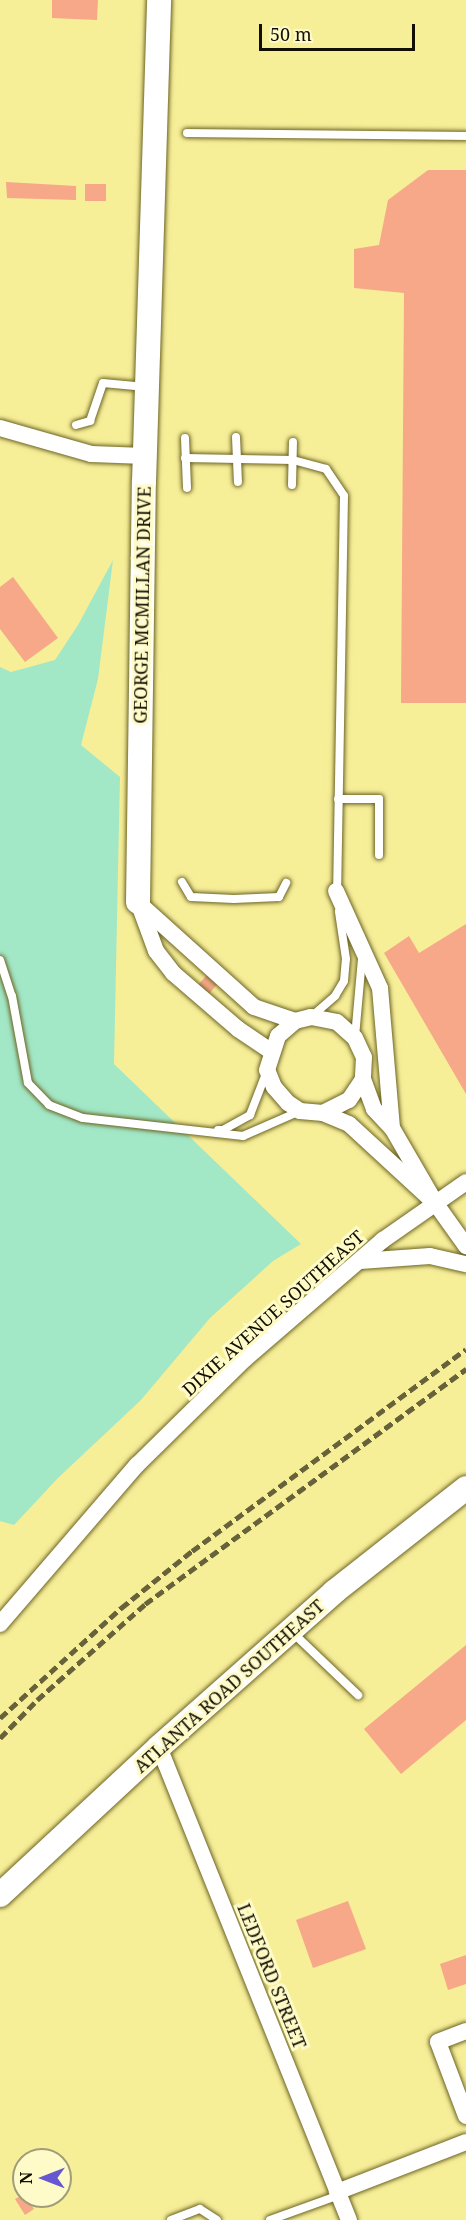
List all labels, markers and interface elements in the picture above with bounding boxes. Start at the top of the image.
scale bar [262,12,418,50]
text: 50 m [270,22,312,46]
street label: GEORGE MCMILLAN DRIVE [129,486,155,724]
street label: DIXIE AVENUE SOUTHEAST [178,1226,368,1400]
street label: ATLANTA ROAD SOUTHEAST [130,1595,328,1777]
street label: LEDFORD STREET [233,1900,311,2052]
north arrow [12,2148,72,2208]
text: N [15,2172,37,2184]

